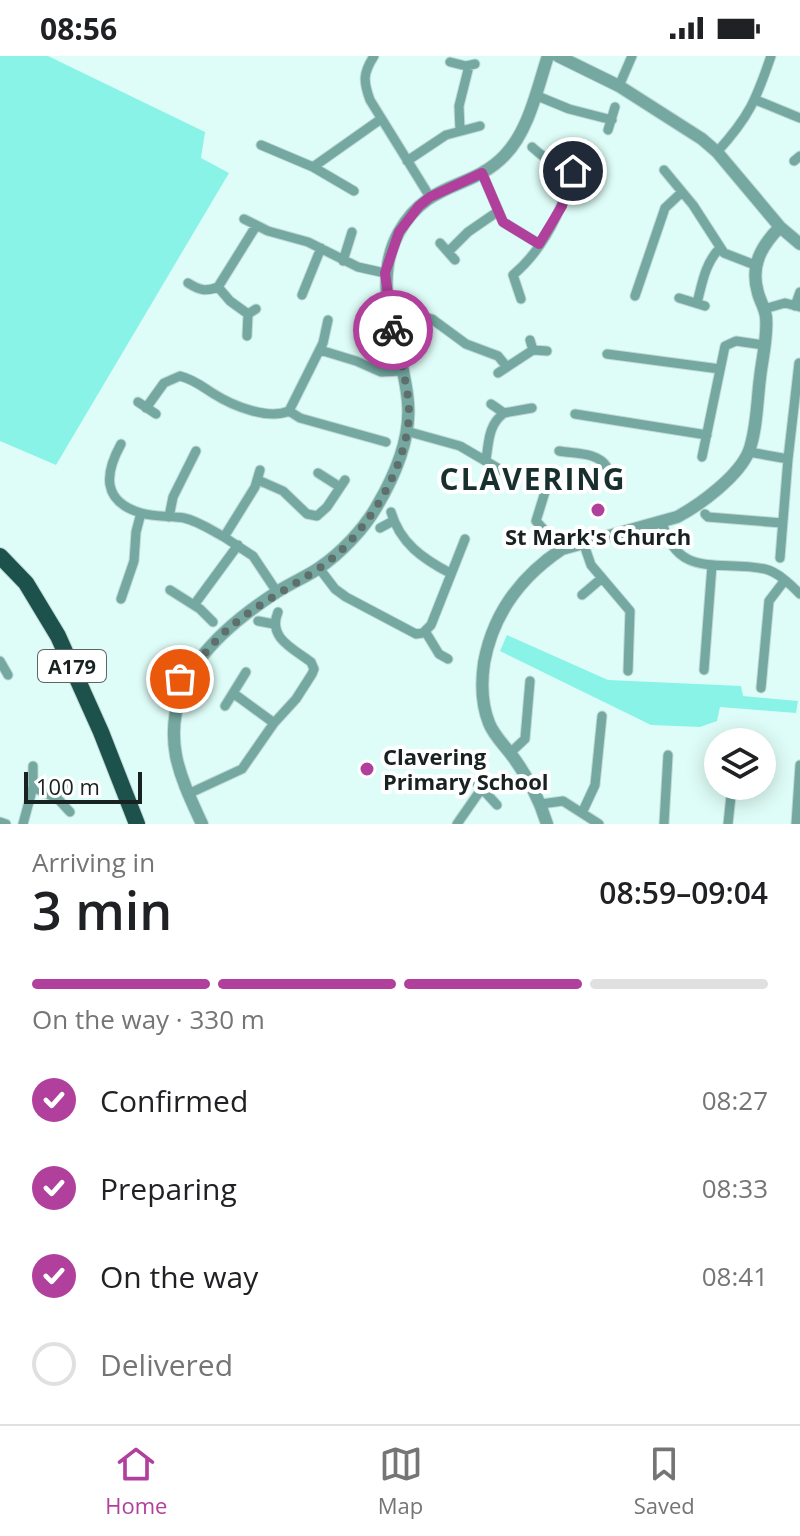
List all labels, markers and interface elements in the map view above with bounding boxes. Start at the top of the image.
text: 08:56 [40,8,117,49]
pin [539,137,607,205]
icon: home [551,149,595,193]
courier [353,290,433,370]
icon: bike [371,308,415,352]
district label: CLAVERING [440,458,626,499]
marker: St Mark's Church [589,501,607,519]
place label: St Mark's Church [505,521,691,551]
pin [146,645,214,713]
road number: A179 [38,650,106,682]
icon: bag [158,657,202,701]
map controls [704,728,776,800]
button: layers [704,728,776,800]
place label: Clavering Primary School [383,741,548,796]
marker: Clavering Primary School [358,760,376,778]
scale bar [24,768,142,804]
text: 100 m [36,771,100,801]
text: Arriving in [32,844,155,880]
text: 08:59–09:04 [599,872,768,913]
text: 3 min [32,874,172,945]
text: On the way · 330 m [32,1001,265,1037]
icon: check [32,1078,76,1122]
text: Confirmed [100,1080,248,1121]
text: 08:27 [702,1082,768,1118]
icon: check [32,1166,76,1210]
text: Preparing [100,1168,237,1209]
text: 08:33 [702,1170,768,1206]
icon: check [32,1254,76,1298]
text: On the way [100,1256,258,1297]
text: 08:41 [702,1258,768,1294]
text: Delivered [100,1344,233,1385]
tab: Home [105,1442,167,1520]
tab: Map [378,1442,423,1520]
tab: Saved [634,1442,695,1520]

